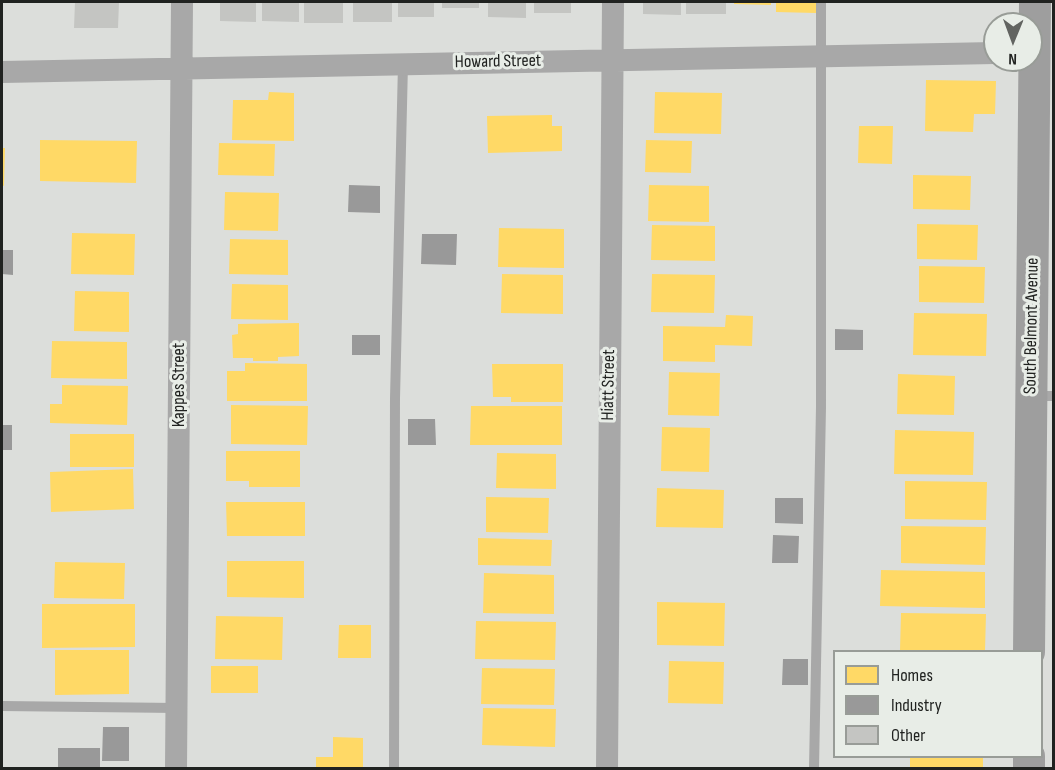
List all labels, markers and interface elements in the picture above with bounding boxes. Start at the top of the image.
north arrow [983,12,1043,72]
text: N [1008,49,1017,68]
street label: Howard Street [455,50,541,74]
street label: South Belmont Avenue [1020,258,1044,394]
street label: Kappes Street [168,343,190,427]
street label: Hiatt Street [598,349,620,421]
legend [833,650,1043,758]
text: Homes [891,665,933,686]
text: Industry [891,695,942,716]
text: Other [891,725,925,746]

